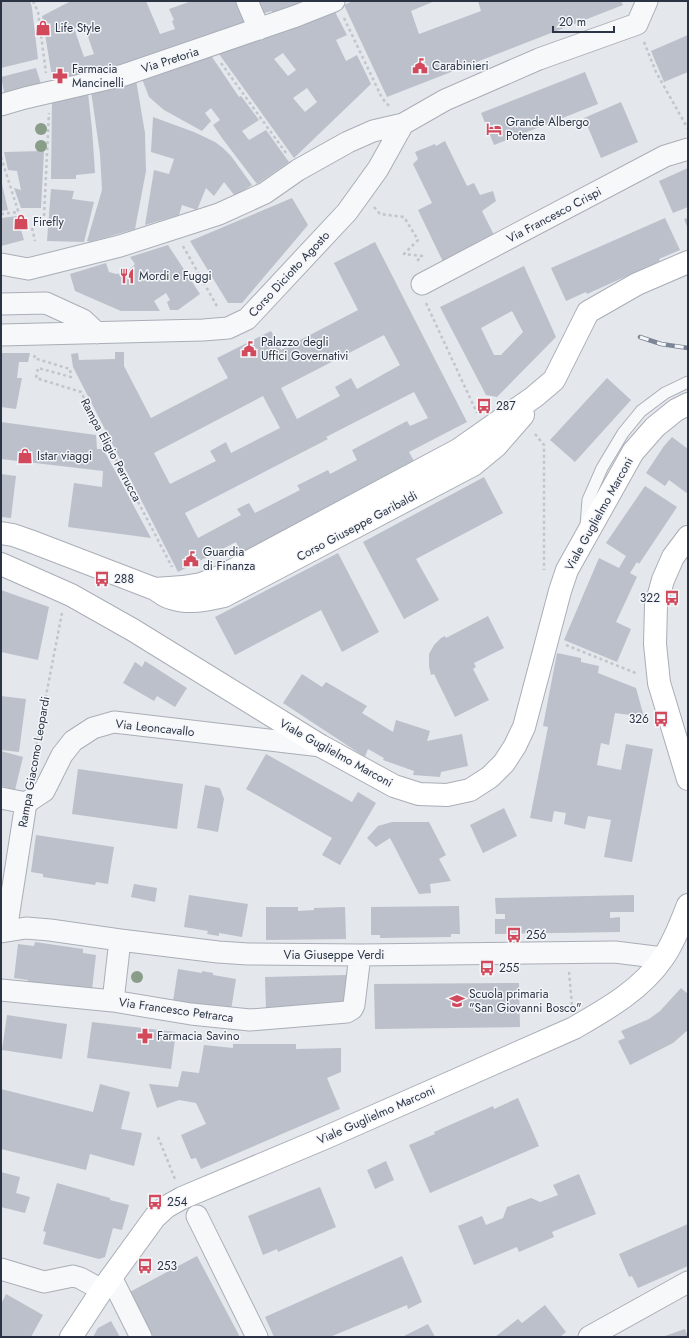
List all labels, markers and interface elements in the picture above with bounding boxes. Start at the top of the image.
scale bar [553,8,614,34]
text: 20 m [559,13,586,31]
shop icon: Life Style [34,19,52,37]
place label: Life Style [55,19,100,37]
street label: Via Pretoria [139,42,201,78]
public building icon: Carabinieri [411,57,429,75]
place label: Carabinieri [432,57,489,75]
place label: Farmacia Mancinelli [72,60,124,92]
pharmacy icon: Farmacia Mancinelli [51,67,69,85]
place label: Grande Albergo Potenza [506,113,590,145]
hotel icon: Grande Albergo Potenza [485,120,503,138]
street label: Via Francesco Crispi [503,182,605,248]
shop icon: Firefly [12,213,30,231]
place label: Firefly [33,213,64,231]
street label: Corso Diciotto Agosto [244,227,334,321]
restaurant icon: Mordi e Fuggi [118,267,136,285]
place label: Mordi e Fuggi [139,267,212,285]
place label: Palazzo degli Uffici Governativi [261,333,349,365]
public building icon: Palazzo degli Uffici Governativi [240,340,258,358]
street label: Rampa Eligio Perrucca [76,395,146,505]
bus stop icon: 287 [475,397,493,415]
place label: 287 [496,397,516,415]
shop icon: Istar viaggi [16,447,34,465]
place label: Istar viaggi [37,447,92,465]
street label: Viale Guglielmo Marconi [560,454,638,574]
street label: Corso Giuseppe Garibaldi [293,486,421,566]
place label: Guardia di Finanza [203,543,256,575]
public building icon: Guardia di Finanza [182,550,200,568]
bus stop icon: 288 [93,570,111,588]
place label: 288 [114,570,134,588]
place label: 322 [640,589,660,607]
bus stop icon: 322 [663,589,681,607]
street label: Rampa Giacomo Leopardi [14,695,54,829]
place label: 326 [629,710,649,728]
bus stop icon: 326 [652,710,670,728]
street label: Viale Guglielmo Marconi [276,714,396,792]
street label: Via Leoncavallo [115,715,196,741]
bus stop icon: 256 [505,926,523,944]
place label: 256 [526,926,547,944]
street label: Via Giuseppe Verdi [284,946,384,964]
bus stop icon: 255 [478,959,496,977]
place label: 255 [499,959,520,977]
place label: Scuola primaria "San Giovanni Bosco" [469,985,582,1017]
school or university icon: Scuola primaria "San Giovanni Bosco" [448,992,466,1010]
street label: Via Francesco Petrarca [118,993,235,1027]
pharmacy icon: Farmacia Savino [136,1027,154,1045]
place label: Farmacia Savino [157,1027,240,1045]
street label: Viale Guglielmo Marconi [314,1081,438,1149]
bus stop icon: 254 [146,1193,164,1211]
place label: 254 [167,1193,188,1211]
bus stop icon: 253 [136,1257,154,1275]
place label: 253 [157,1257,178,1275]

